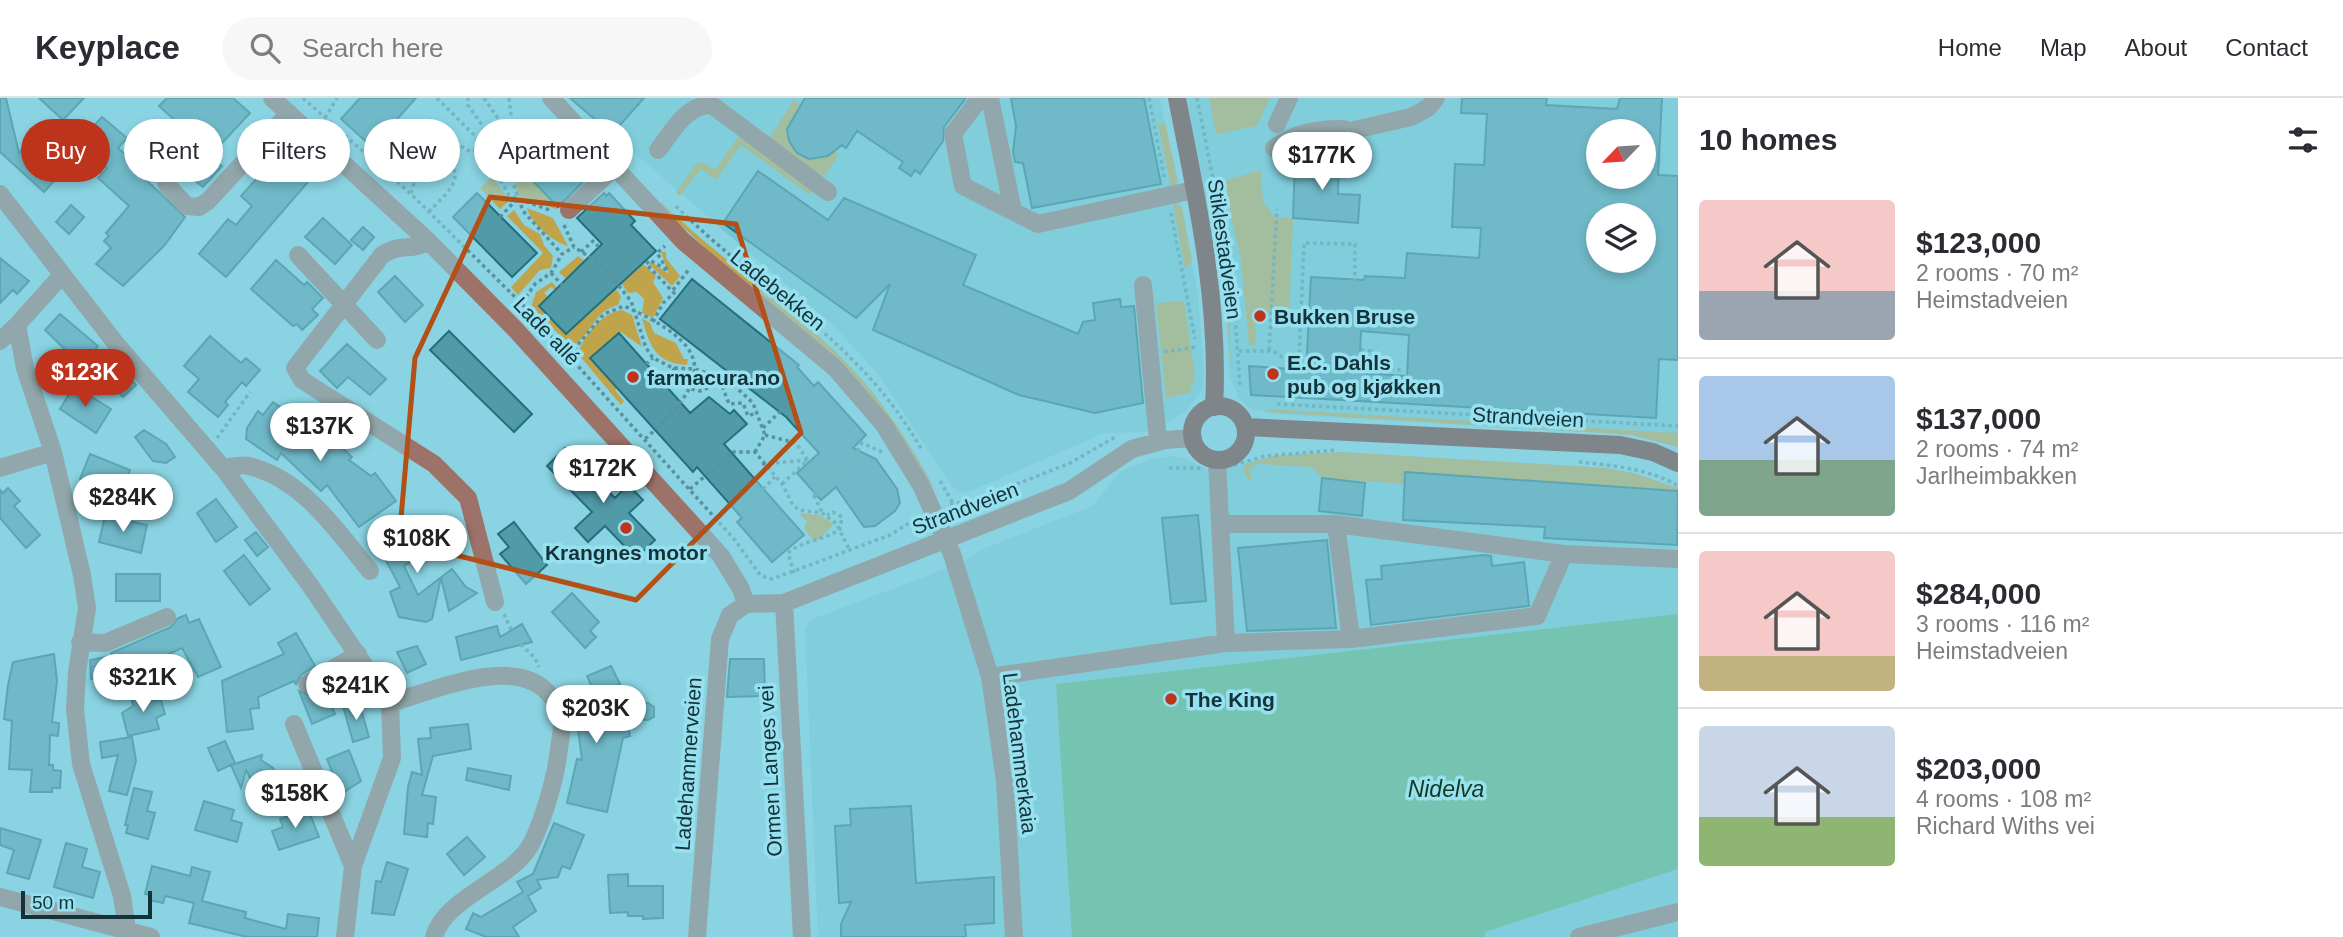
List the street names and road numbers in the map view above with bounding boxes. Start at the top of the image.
street label: Stiklestadveien [1204,177,1246,321]
street label: Ladebekken [726,245,830,335]
street label: Lade allé [509,292,585,370]
street label: Strandveien [1471,403,1585,431]
street label: Strandveien [909,477,1021,539]
street label: Ladehammerkaia [999,671,1041,835]
street label: Ladehammerveien [670,676,706,852]
street label: Ormen Langes vei [754,685,786,857]

